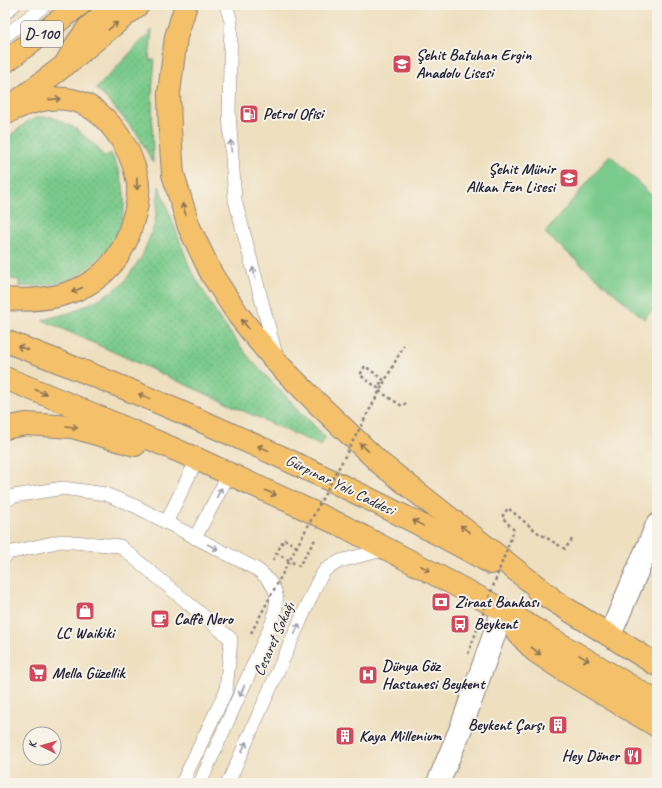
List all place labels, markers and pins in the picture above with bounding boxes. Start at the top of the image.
place label: Şehit Batuhan Ergin Anadolu Lisesi [416,45,532,83]
school or university icon: Şehit Batuhan Ergin Anadolu Lisesi [391,53,413,75]
fuel station icon: Petrol Ofisi [238,103,260,125]
place label: Petrol Ofisi [263,104,326,124]
place label: Şehit Münir Alkan Fen Lisesi [466,159,557,197]
school or university icon: Şehit Münir Alkan Fen Lisesi [558,167,580,189]
bank icon: Ziraat Bankası [430,591,452,613]
place label: Ziraat Bankası [455,592,540,612]
shop icon: LC Waikiki [74,600,96,622]
cafe icon: Caffè Nero [149,608,171,630]
place label: Caffè Nero [174,609,235,629]
bus stop icon: Beykent [449,613,471,635]
place label: Beykent [474,614,519,634]
place label: LC Waikiki [56,623,116,643]
place label: Dünya Göz Hastanesi Beykent [382,656,486,694]
supermarket icon: Mella Güzellik [27,662,49,684]
place label: Mella Güzellik [52,663,127,683]
hospital icon: Dünya Göz Hastanesi Beykent [357,664,379,686]
building icon: Beykent Çarşı [547,714,569,736]
place label: Beykent Çarşı [468,715,545,735]
building icon: Kaya Millenium [334,725,356,747]
place label: Kaya Millenium [359,726,442,746]
restaurant icon: Hey Döner [622,745,644,767]
place label: Hey Döner [562,746,621,766]

